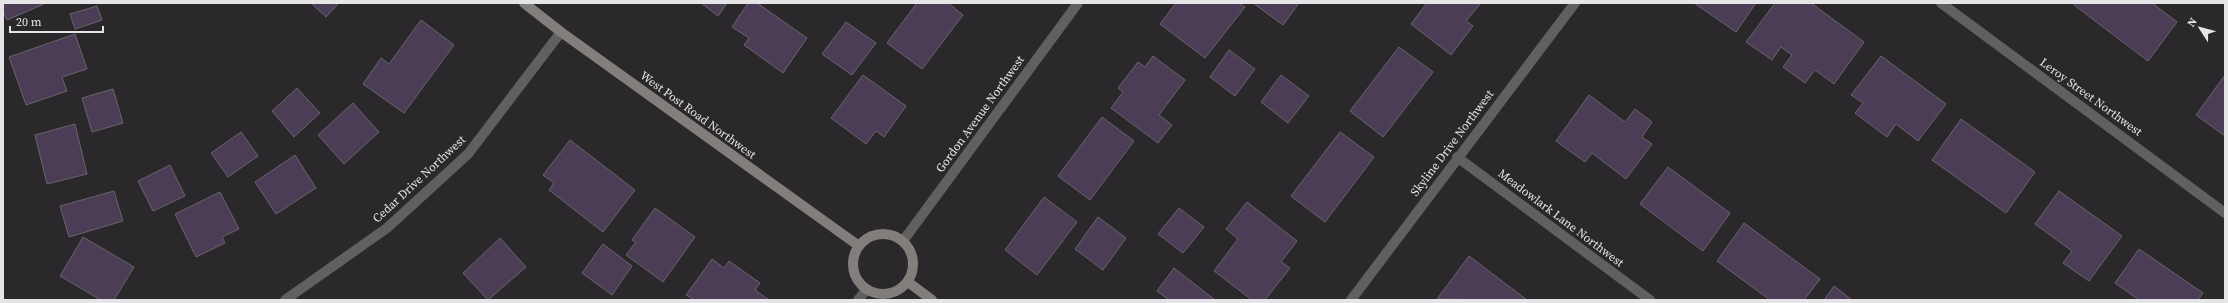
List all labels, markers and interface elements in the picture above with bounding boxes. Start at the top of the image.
scale bar [10,8,103,34]
north arrow [2180,8,2220,48]
text: 20 m [16,14,42,30]
text: N [2184,15,2201,30]
street label: Gordon Avenue Northwest [932,52,1028,176]
street label: Leroy Street Northwest [2037,54,2146,140]
street label: West Post Road Northwest [637,68,759,163]
street label: Skyline Drive Northwest [1407,87,1497,199]
street label: Cedar Drive Northwest [369,132,469,226]
street label: Meadowlark Lane Northwest [1495,165,1627,271]

